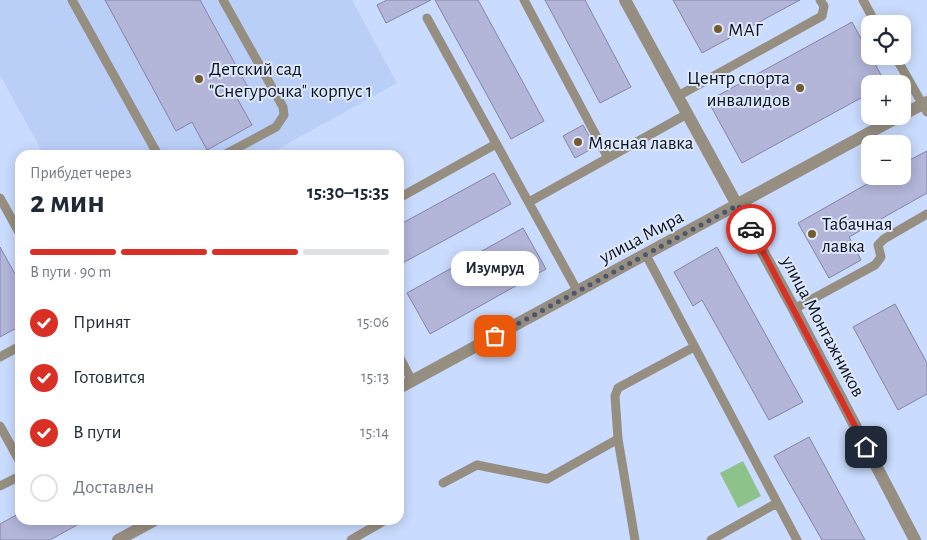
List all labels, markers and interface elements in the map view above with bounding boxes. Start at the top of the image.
map controls [861,15,911,185]
button: locate [861,15,911,65]
place label: МАГ [728,21,764,40]
marker: МАГ [712,23,724,35]
place label: Детский сад "Снегурочка" корпус 1 [209,60,372,101]
place label: Центр спорта инвалидов [687,69,790,110]
marker: Детский сад "Снегурочка" корпус 1 [193,73,205,85]
button: + [861,75,911,125]
marker: Центр спорта инвалидов [794,82,806,94]
place label: Мясная лавка [588,134,694,153]
button: − [861,135,911,185]
marker: Мясная лавка [572,136,584,148]
text: Прибудет через [30,165,132,181]
text: 15:30–15:35 [307,183,389,202]
text: 2 мин [30,186,105,218]
courier [726,204,776,254]
street label: улица Мира [596,207,687,268]
icon: car [737,215,765,243]
place label: Табачная лавка [822,215,892,256]
marker: Табачная лавка [806,228,818,240]
callout: Изумруд [451,251,539,286]
street label: улица Монтажников [777,252,868,400]
text: Изумруд [466,260,524,276]
text: В пути · 90 m [30,264,111,280]
icon: check [30,309,58,337]
text: Принят [73,313,130,332]
text: 15:06 [357,314,389,330]
pin [474,315,516,357]
icon: bag [481,322,509,350]
icon: check [30,364,58,392]
text: Готовится [73,368,146,387]
text: 15:13 [361,369,389,385]
icon: check [30,419,58,447]
text: В пути [73,423,122,442]
text: 15:14 [360,424,389,440]
pin [845,426,887,468]
icon: home [852,433,880,461]
text: Доставлен [73,478,154,497]

